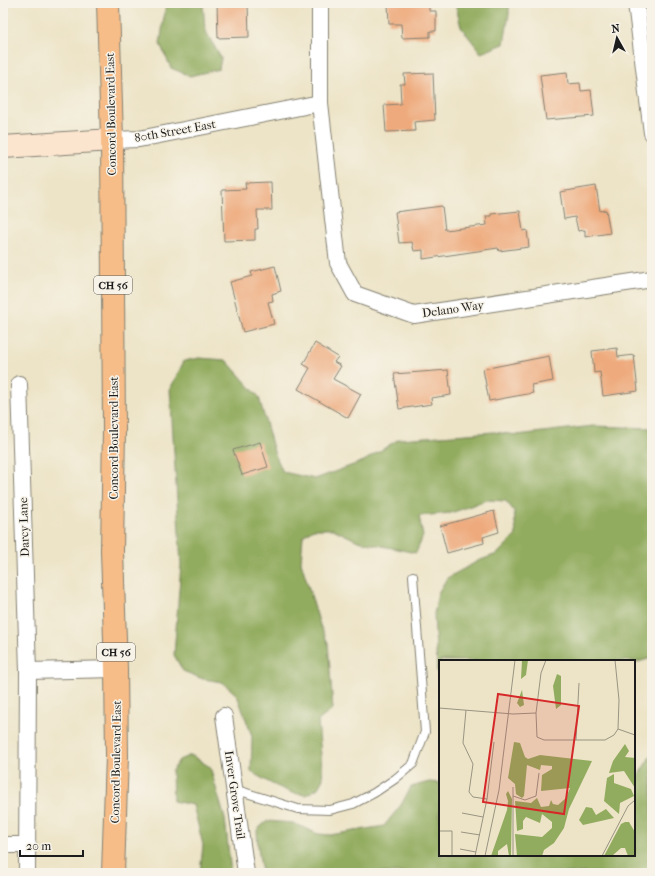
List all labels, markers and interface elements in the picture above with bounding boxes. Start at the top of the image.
north arrow [597,18,637,58]
text: N [611,21,621,36]
street label: Concord Boulevard East [103,52,119,176]
street label: 80th Street East [133,117,217,145]
road number: CH 56 [94,276,132,294]
street label: Delano Way [421,298,485,320]
street label: Concord Boulevard East [107,376,121,500]
street label: Darcy Lane [16,497,32,557]
road number: CH 56 [97,643,135,661]
inset map [439,660,635,856]
street label: Concord Boulevard East [108,700,124,824]
street label: Inver Grove Trail [222,750,248,841]
scale bar [20,832,83,858]
text: 20 m [26,839,51,853]

